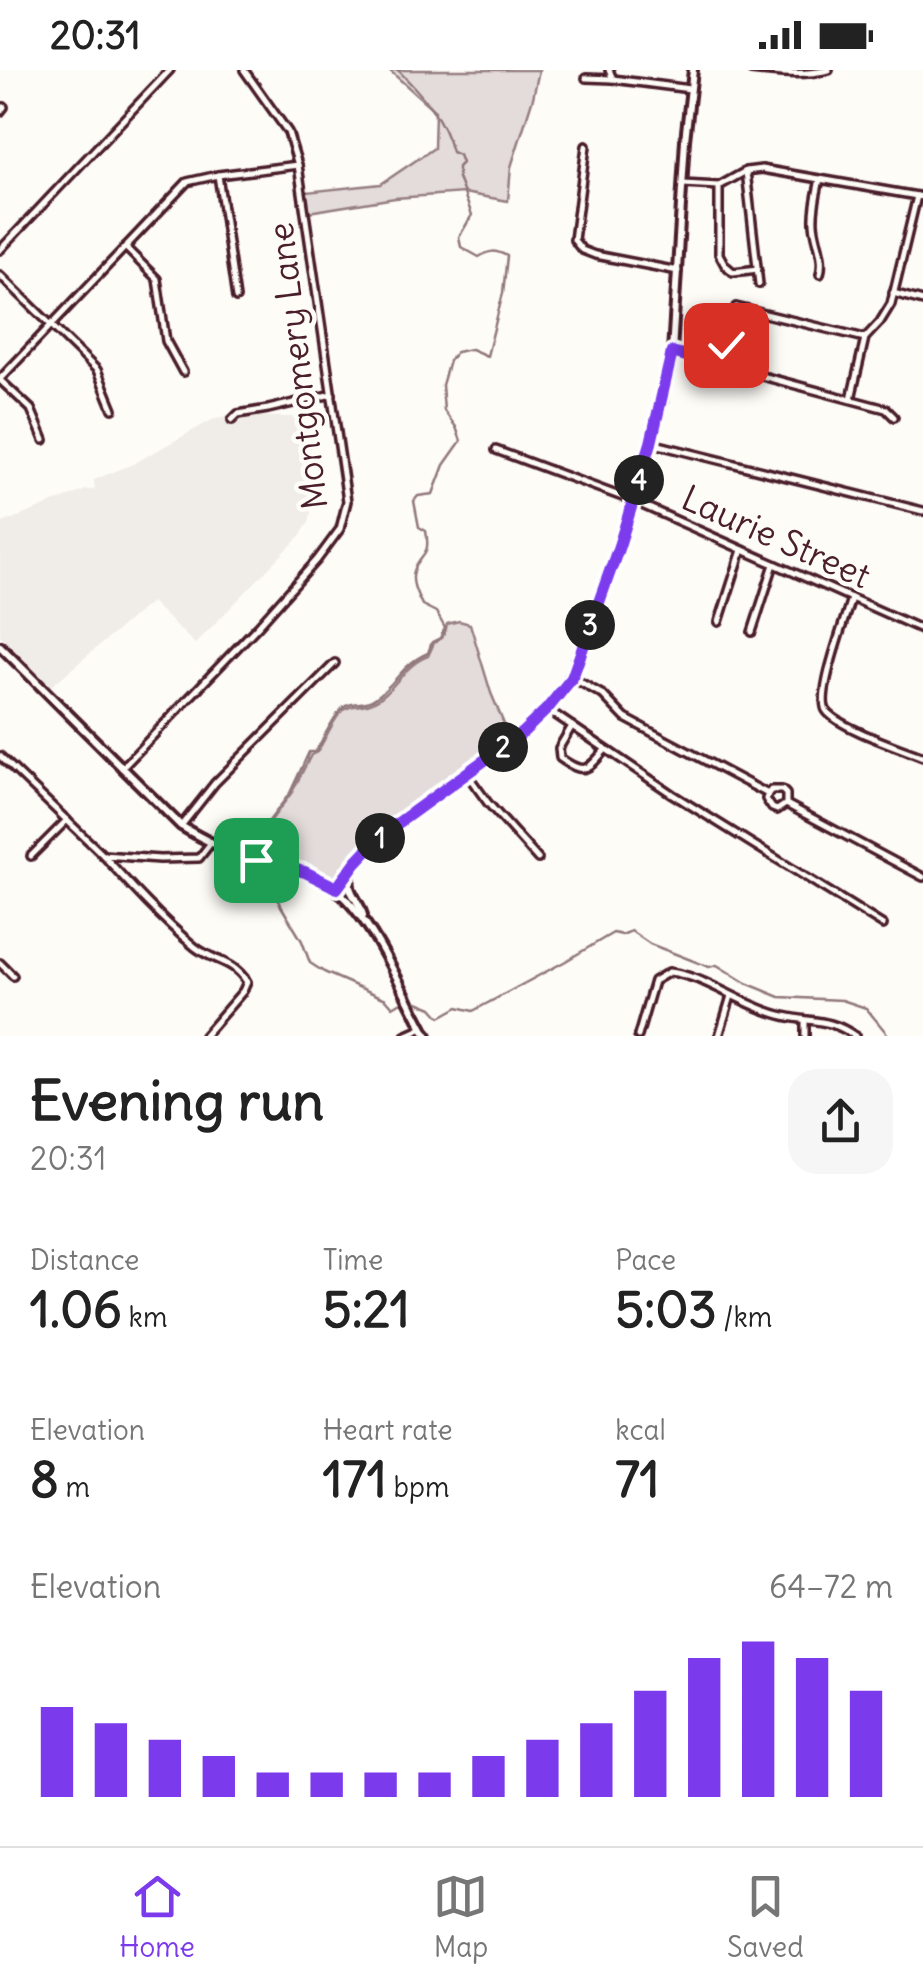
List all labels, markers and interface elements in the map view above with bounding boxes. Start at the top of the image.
text: 20:31 [50,12,141,59]
street label: Montgomery Lane [258,220,336,512]
pin [684,303,769,388]
icon: check [699,318,754,373]
pin: 4 [614,455,664,505]
text: 4 [631,462,647,498]
street label: Laurie Street [675,475,878,597]
pin: 3 [565,600,615,650]
text: 3 [582,607,598,643]
pin: 2 [478,722,528,772]
text: 2 [495,729,511,765]
pin: 1 [355,813,405,863]
pin [214,818,299,903]
text: 1 [374,820,386,856]
icon: arrive [229,833,284,888]
text: Evening run [30,1066,324,1135]
button: share [788,1069,893,1174]
text: 20:31 [30,1138,106,1179]
text: Distance [30,1242,139,1278]
text: Time [323,1242,383,1278]
text: Pace [615,1242,676,1278]
text: 1.06 [30,1278,122,1341]
text: 5:21 [323,1278,410,1341]
text: 5:03 [615,1278,717,1341]
text: km [122,1299,167,1335]
text: /km [717,1299,772,1335]
text: Elevation [30,1412,145,1448]
text: Heart rate [323,1412,453,1448]
text: kcal [615,1412,666,1448]
text: 8 [30,1448,59,1511]
text: 171 [323,1448,387,1511]
text: 71 [615,1448,660,1511]
text: m [59,1469,90,1505]
text: bpm [387,1469,450,1505]
text: Elevation [30,1566,161,1607]
text: 64–72 m [769,1566,893,1607]
tab: Home [119,1869,195,1965]
tab: Map [433,1869,488,1965]
tab: Saved [727,1869,804,1965]

